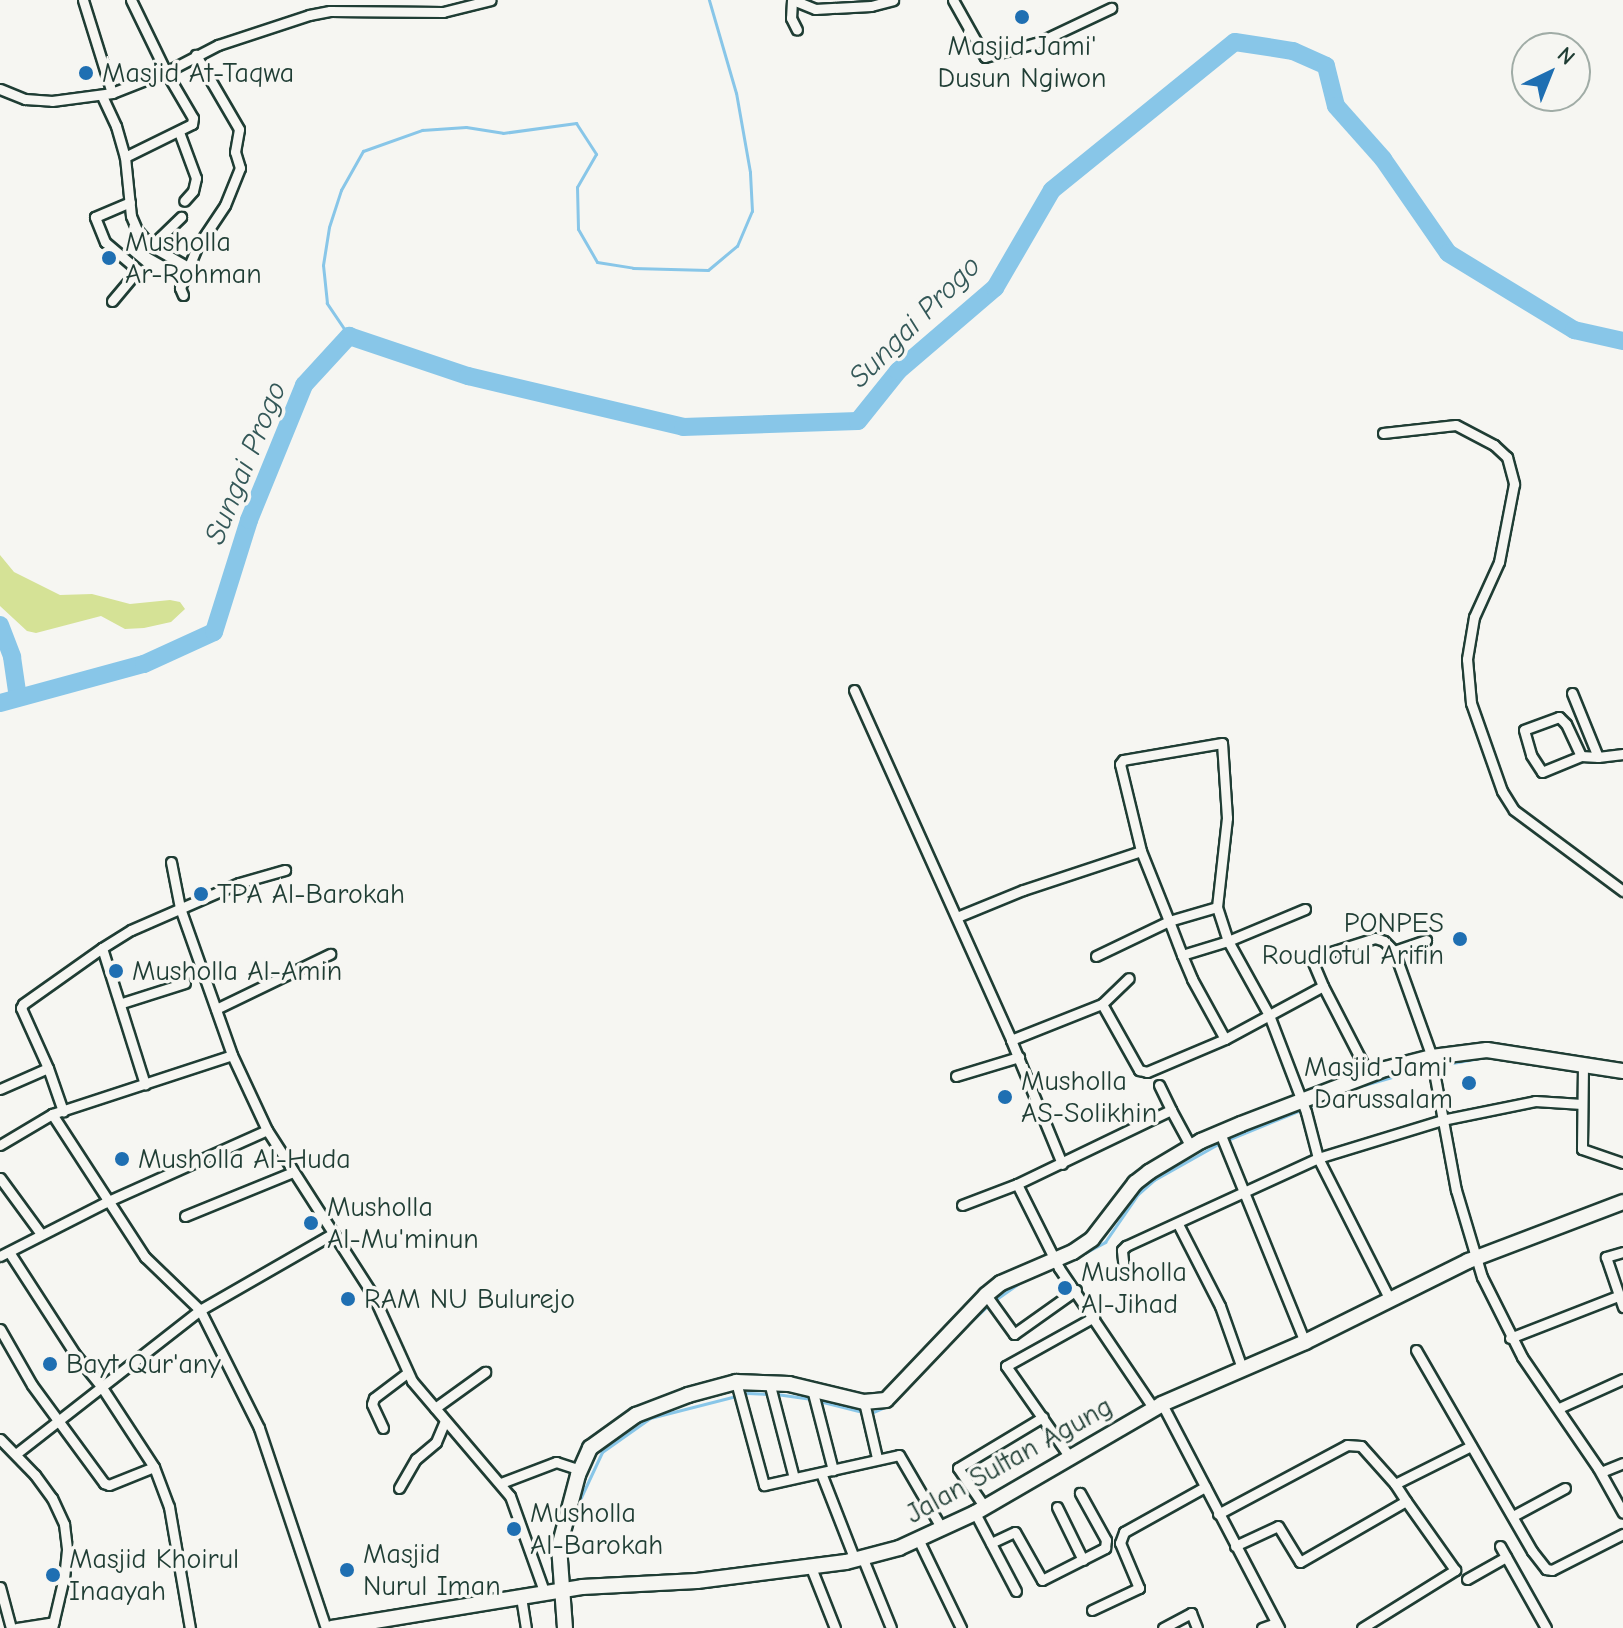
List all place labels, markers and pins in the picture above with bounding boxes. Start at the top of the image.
marker: Masjid Jami' Dusun Ngiwon [1013,8,1031,26]
place label: Masjid Jami' Dusun Ngiwon [938,29,1106,95]
place label: Masjid At-Taqwa [102,56,294,90]
marker: Masjid At-Taqwa [77,64,95,82]
place label: Musholla Ar-Rohman [125,225,262,291]
marker: Musholla Ar-Rohman [100,249,118,267]
place label: TPA Al-Barokah [217,877,405,911]
marker: TPA Al-Barokah [192,885,210,903]
place label: PONPES Roudlotul Arifin [1262,906,1444,972]
marker: PONPES Roudlotul Arifin [1451,930,1469,948]
place label: Musholla Al-Amin [132,954,342,988]
marker: Musholla Al-Amin [107,962,125,980]
place label: Masjid Jami' Darussalam [1304,1050,1453,1116]
place label: Musholla AS-Solikhin [1021,1064,1157,1130]
marker: Masjid Jami' Darussalam [1460,1074,1478,1092]
marker: Musholla AS-Solikhin [996,1088,1014,1106]
place label: Musholla Al-Huda [138,1142,351,1176]
marker: Musholla Al-Huda [113,1150,131,1168]
place label: Musholla Al-Mu'minun [327,1190,479,1256]
marker: Musholla Al-Mu'minun [302,1214,320,1232]
place label: Musholla Al-Jihad [1081,1255,1187,1321]
marker: Musholla Al-Jihad [1056,1279,1074,1297]
place label: RAM NU Bulurejo [364,1282,575,1316]
marker: RAM NU Bulurejo [339,1290,357,1308]
place label: Bayt Qur'any [66,1347,221,1381]
marker: Bayt Qur'any [41,1355,59,1373]
place label: Musholla Al-Barokah [530,1496,663,1562]
marker: Musholla Al-Barokah [505,1520,523,1538]
place label: Masjid Nurul Iman [363,1537,501,1603]
place label: Masjid Khoirul Inaayah [69,1542,239,1608]
marker: Masjid Nurul Iman [338,1561,356,1579]
marker: Masjid Khoirul Inaayah [44,1566,62,1584]

